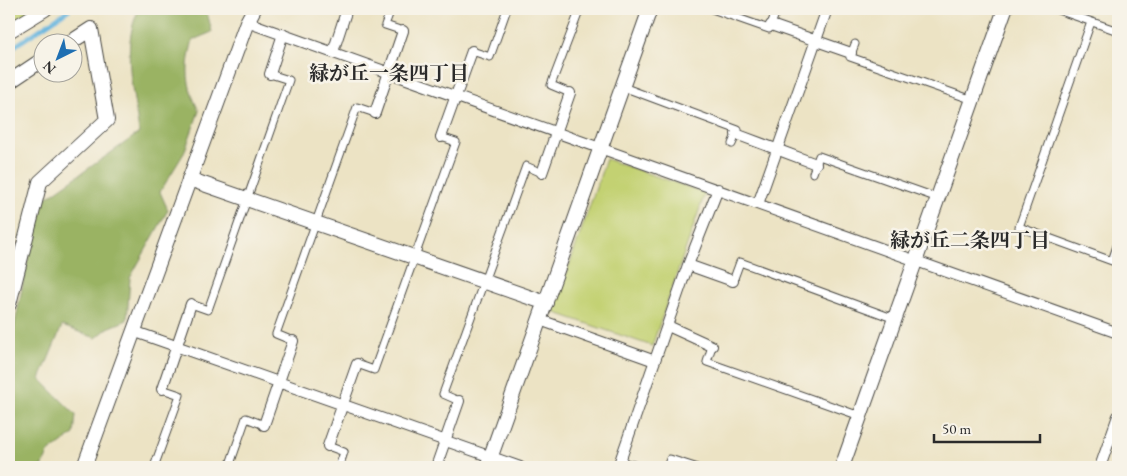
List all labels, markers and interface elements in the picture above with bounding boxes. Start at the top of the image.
north arrow [32,32,82,82]
text: N [39,57,60,78]
district label: 緑が丘一条四丁目 [309,60,469,86]
district label: 緑が丘二条四丁目 [890,227,1050,253]
scale bar [934,411,1041,443]
text: 50 m [942,419,971,438]

